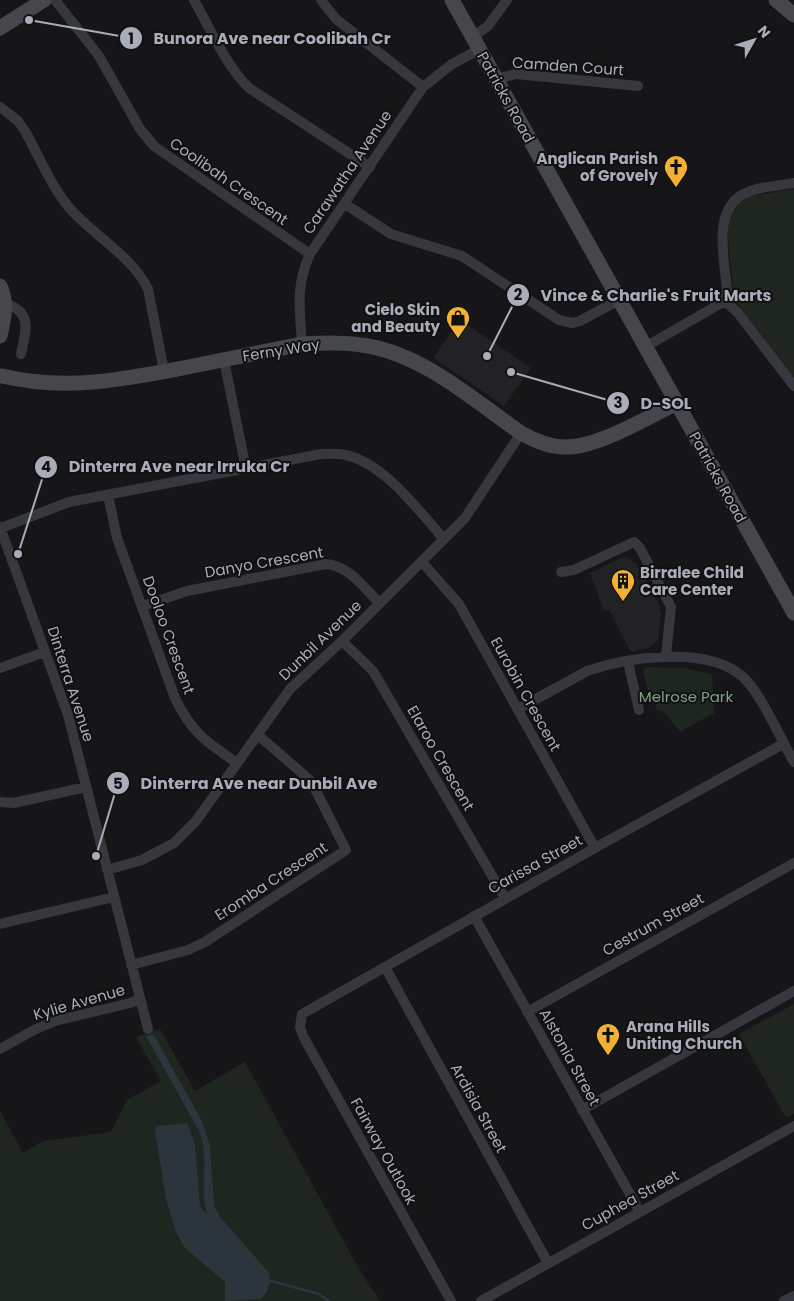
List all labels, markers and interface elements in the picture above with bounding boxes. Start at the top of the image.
north arrow [729,15,779,65]
text: N [753,21,775,42]
callout: Bunora Ave near Coolibah Cr [119,23,401,54]
text: Bunora Ave near Coolibah Cr [153,27,391,50]
text: 1 [128,28,134,49]
street label: Patricks Road [472,48,540,146]
street label: Camden Court [511,52,625,80]
street label: Carawatha Avenue [298,106,396,238]
street label: Coolibah Crescent [166,132,292,230]
place label: Anglican Parish of Grovely [536,148,659,186]
church icon: Anglican Parish of Grovely [663,154,689,188]
callout: Vince & Charlie's Fruit Marts [506,279,782,310]
text: 2 [514,284,523,305]
text: Vince & Charlie's Fruit Marts [541,284,772,307]
place label: Cielo Skin and Beauty [351,299,441,337]
shop icon: Cielo Skin and Beauty [445,305,471,339]
street label: Ferny Way [241,333,322,366]
callout: D-SOL [606,388,702,419]
text: 3 [613,392,623,413]
text: D-SOL [641,392,692,415]
street label: Patricks Road [684,428,752,526]
callout: Dinterra Ave near Irruka Cr [34,451,299,482]
text: Dinterra Ave near Irruka Cr [69,455,289,478]
text: 4 [41,456,51,477]
street label: Danyo Crescent [203,541,325,583]
place label: Birralee Child Care Center [640,562,744,600]
building icon: Birralee Child Care Center [610,568,636,602]
street label: Dooloo Crescent [138,573,200,697]
street label: Dunbil Avenue [274,595,366,685]
street label: Dinterra Avenue [42,624,100,744]
street label: Eurobin Crescent [486,633,566,755]
park label: Melrose Park [639,686,733,707]
street label: Elaroo Crescent [402,702,480,814]
callout: Dinterra Ave near Dunbil Ave [106,768,387,799]
text: Dinterra Ave near Dunbil Ave [141,772,378,795]
text: 5 [113,773,123,794]
street label: Carissa Street [484,829,586,899]
street label: Eromba Crescent [211,837,331,925]
street label: Cestrum Street [599,887,707,961]
street label: Kylie Avenue [31,979,127,1025]
street label: Alstonia Street [535,1005,605,1109]
place label: Arana Hills Uniting Church [626,1016,742,1054]
church icon: Arana Hills Uniting Church [595,1022,621,1056]
street label: Ardisia Street [446,1060,512,1156]
street label: Fairway Outlook [346,1094,422,1209]
street label: Cuphea Street [578,1165,682,1235]

